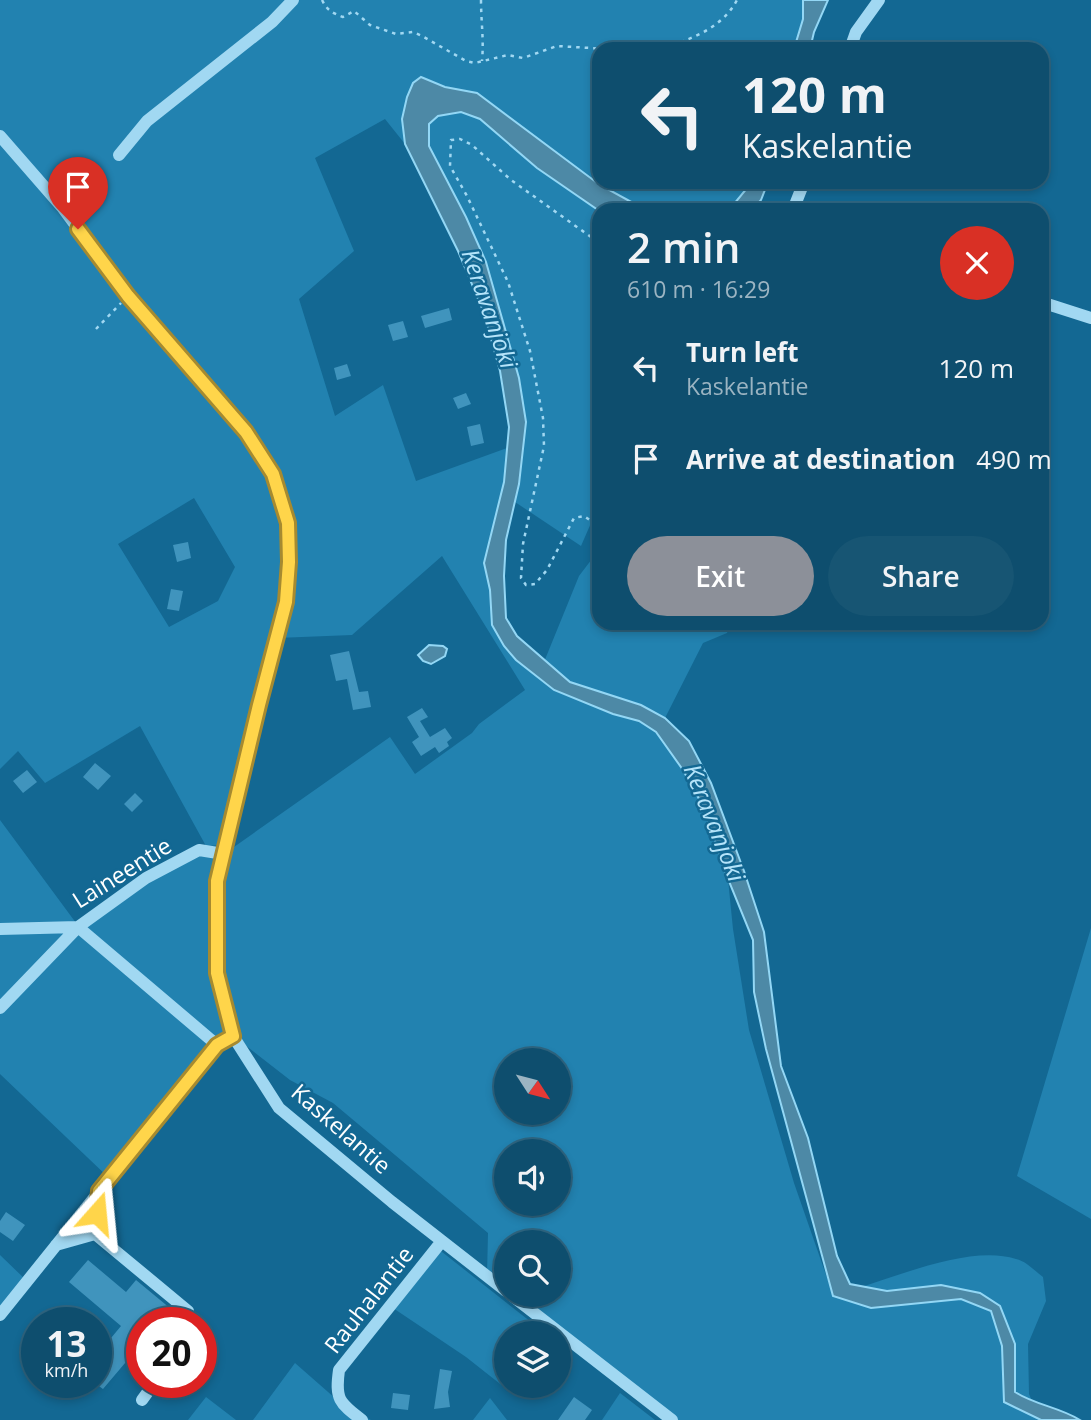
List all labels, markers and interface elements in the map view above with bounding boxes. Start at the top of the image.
text: 120 m [742,61,887,127]
icon: left [627,70,718,161]
text: Kaskelantie [742,124,912,167]
pin [48,157,108,229]
icon: arrive [59,168,97,206]
text: 2 min [627,218,740,275]
button: close [940,226,1014,300]
water label: Keravanjoki [455,244,527,374]
text: 610 m · 16:29 [627,273,770,305]
text: Turn left [686,334,798,370]
icon: left [627,349,665,387]
text: 120 m [939,350,1014,386]
text: Kaskelantie [686,370,808,402]
icon: arrive [627,440,665,478]
text: Arrive at destination [686,441,955,477]
text: 490 m [976,441,1052,477]
button: Exit [627,536,814,616]
button: Share [828,536,1014,616]
water label: Keravanjoki [677,759,754,887]
street label: Laineentie [66,829,177,915]
north arrow [494,1048,570,1125]
map controls [494,1048,571,1398]
street label: Kaskelantie [285,1076,398,1180]
button: sound [494,1139,571,1216]
position arrow [60,1176,134,1250]
button: search [494,1230,571,1307]
street label: Rauhalantie [316,1239,420,1360]
speed limit sign: 20 [126,1307,217,1398]
text: 13 [46,1320,87,1367]
button: layers [494,1321,571,1398]
text: km/h [45,1358,88,1382]

